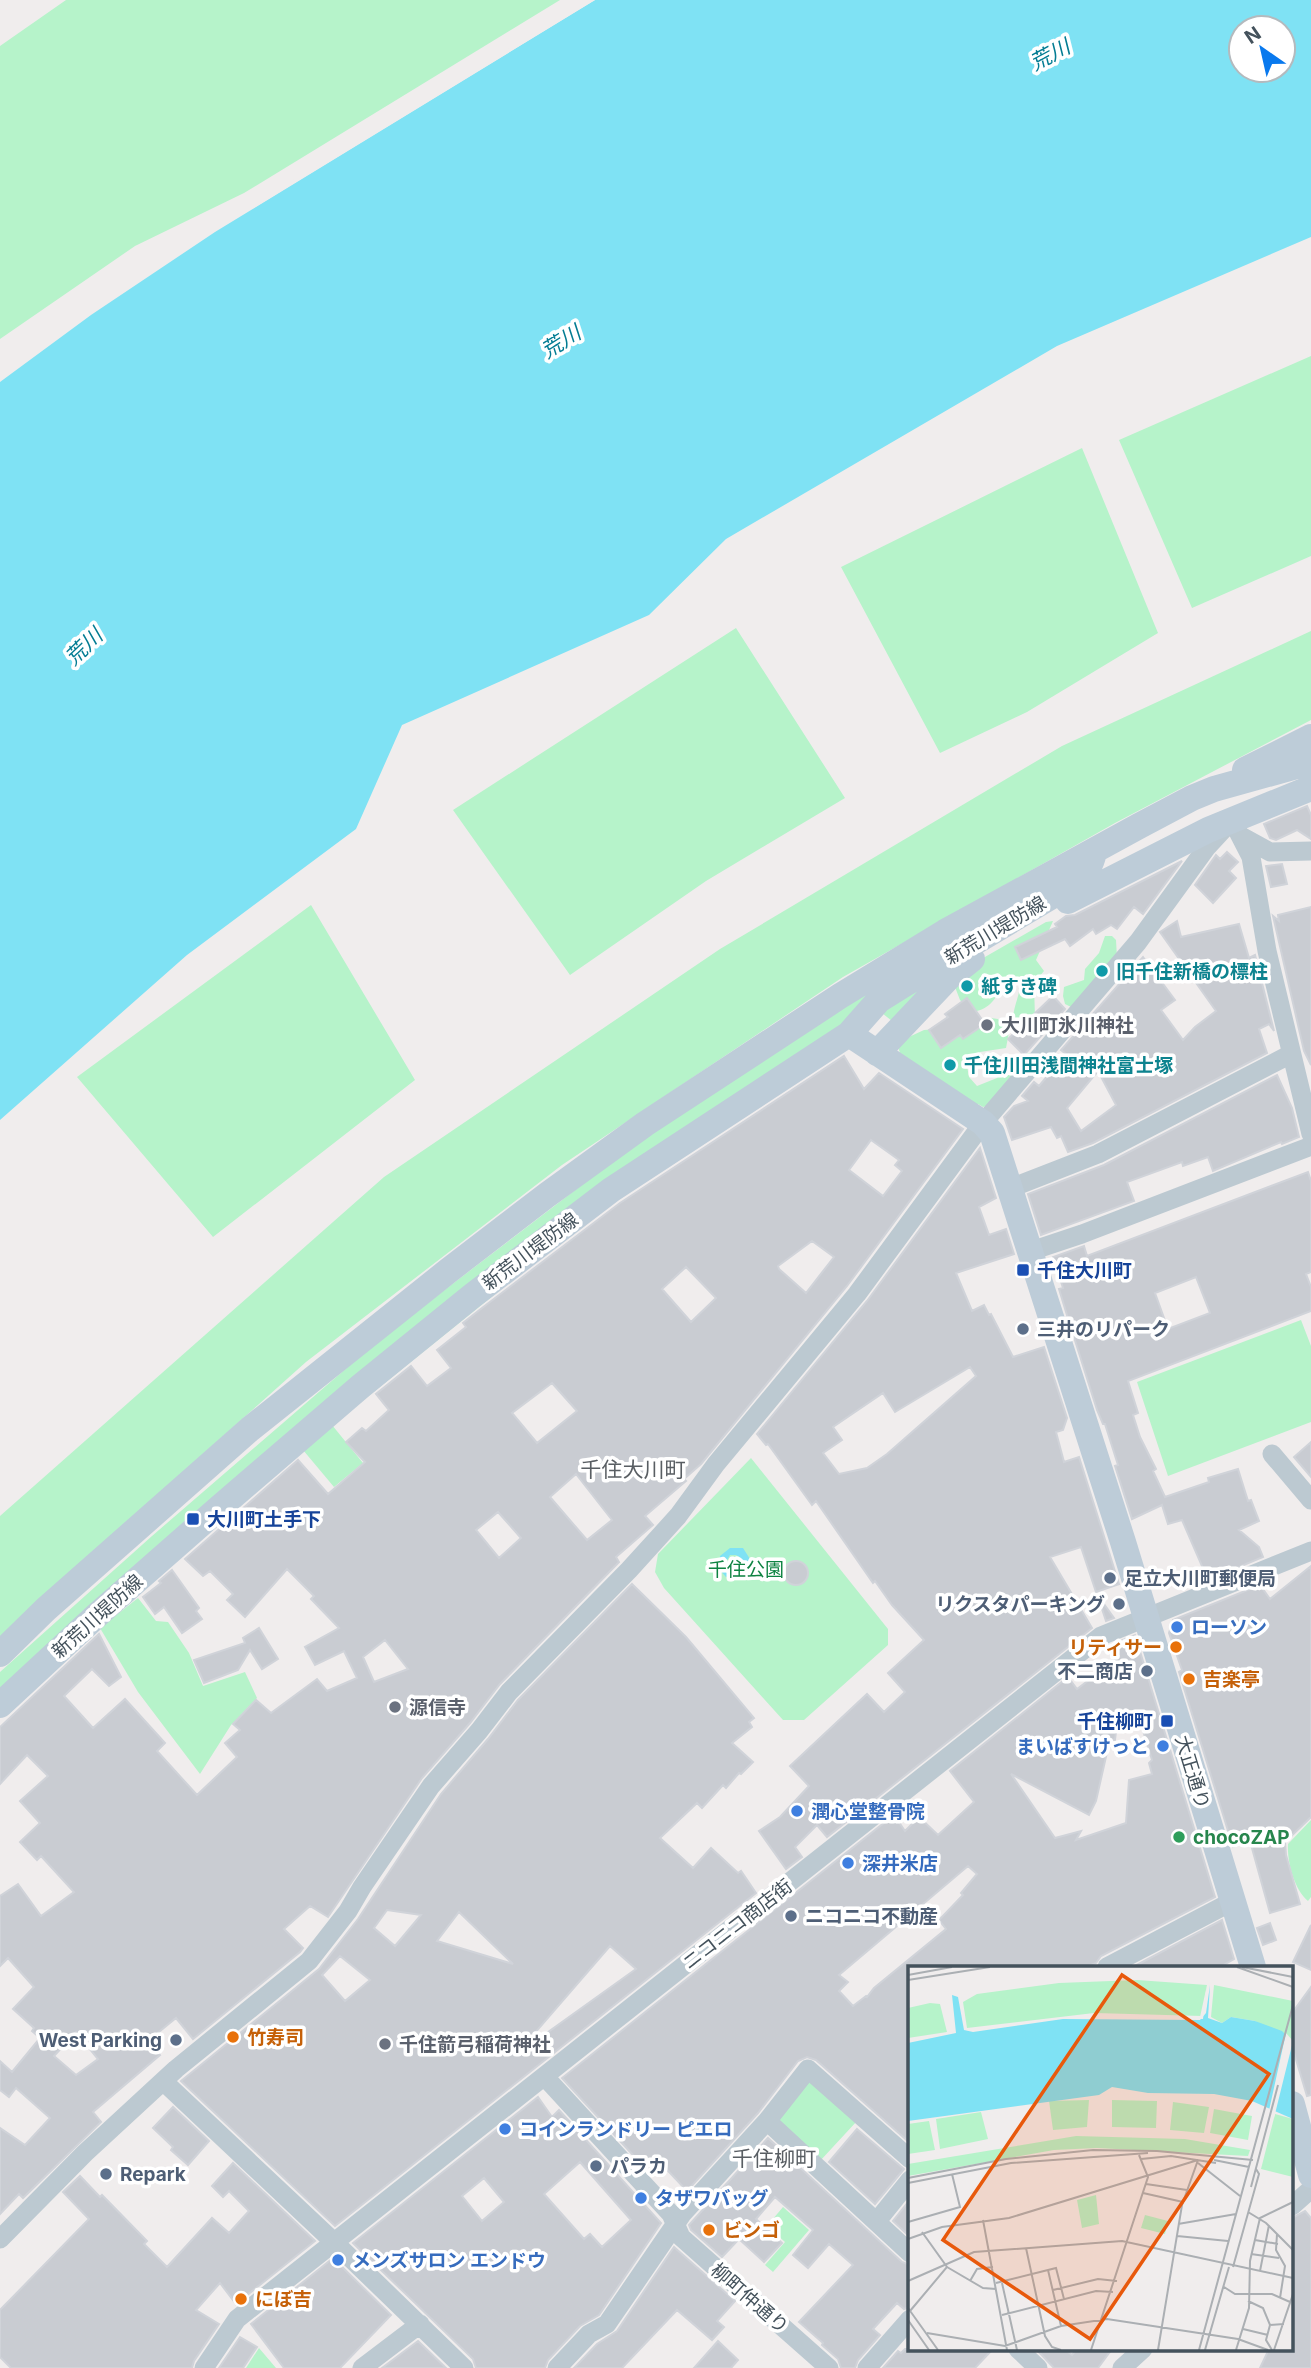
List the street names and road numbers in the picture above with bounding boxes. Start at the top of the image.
street label: 新荒川堤防線 [940,891,1050,970]
street label: 新荒川堤防線 [478,1208,583,1295]
street label: 新荒川堤防線 [47,1570,147,1663]
street label: 大正通り [1170,1732,1215,1812]
street label: ニコニコ商店街 [678,1874,797,1974]
street label: 柳町仲通り [706,2259,793,2338]

